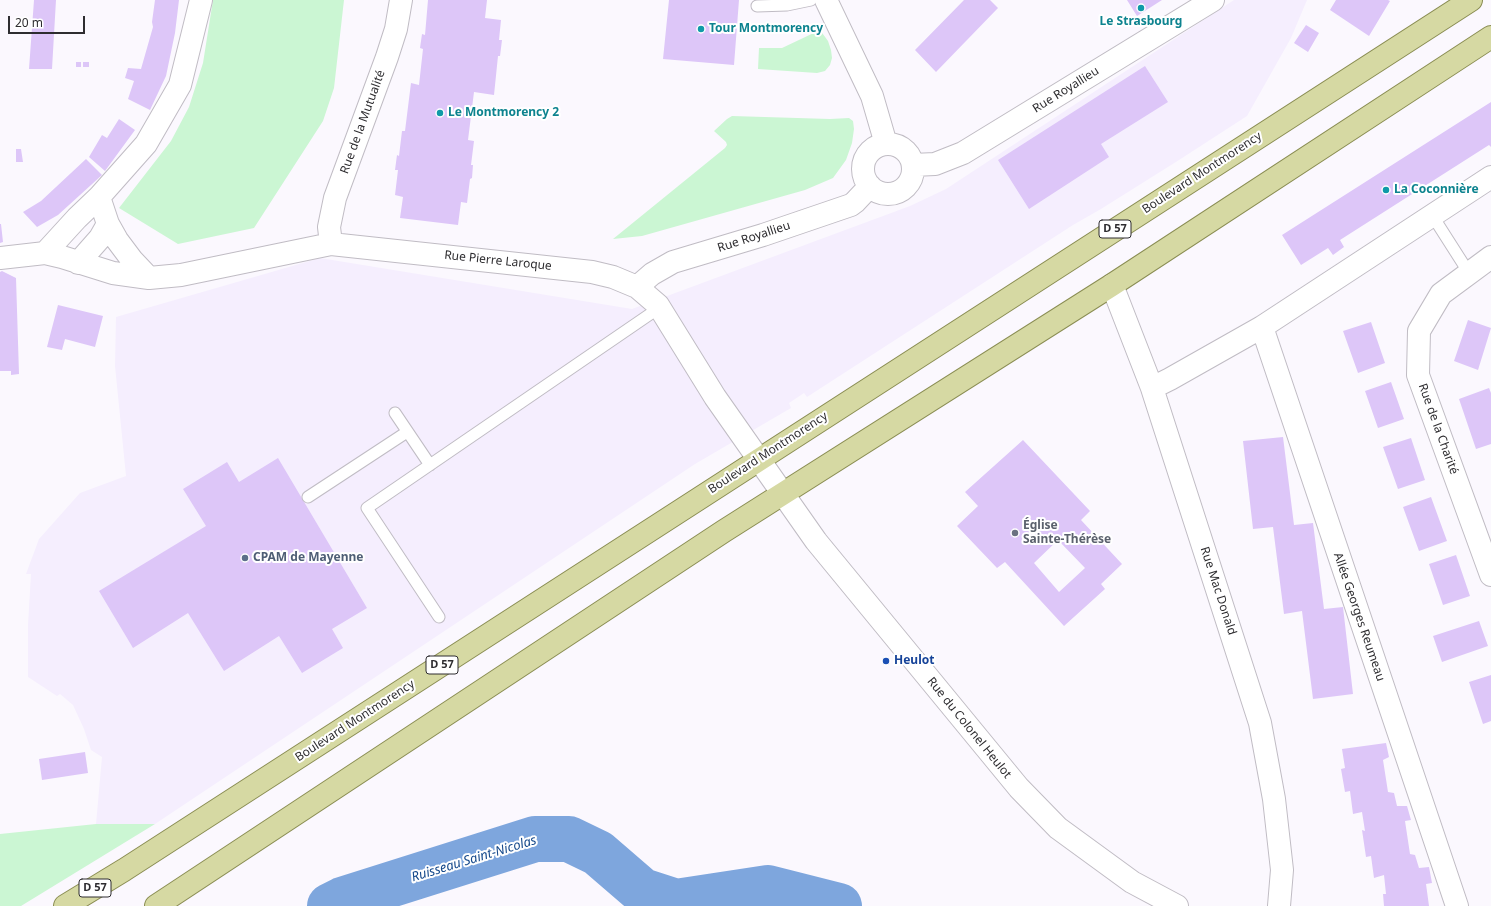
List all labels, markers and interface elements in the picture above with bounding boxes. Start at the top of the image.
marker: Le Strasbourg [1136,3,1146,13]
scale bar [10,8,87,34]
text: 20 m [15,14,43,31]
place label: Le Strasbourg [1100,15,1182,29]
place label: Tour Montmorency [709,22,823,36]
marker: Tour Montmorency [696,24,706,34]
street label: Rue Royallieu [1030,64,1102,116]
street label: Rue de la Mutualité [338,68,388,176]
place label: Le Montmorency 2 [448,106,559,120]
marker: Le Montmorency 2 [435,108,445,118]
street label: Boulevard Montmorency [1140,129,1264,217]
place label: La Coconnière [1394,183,1479,197]
marker: La Coconnière [1381,185,1391,195]
street label: Rue Royallieu [716,218,792,256]
road number: D 57 [1099,220,1131,238]
street label: Rue Pierre Laroque [444,248,552,274]
street label: Rue de la Charité [1415,381,1461,477]
street label: Boulevard Montmorency [706,409,830,497]
place label: Église Sainte-Thérèse [1023,519,1111,547]
marker: Église Sainte-Thérèse [1010,528,1020,538]
street label: Rue Mac Donald [1197,545,1239,637]
place label: CPAM de Mayenne [253,551,363,565]
street label: Allée Georges Reumeau [1330,551,1388,683]
marker: CPAM de Mayenne [240,553,250,563]
place label: Heulot [894,654,934,668]
road number: D 57 [426,656,458,674]
marker: Heulot [881,656,891,666]
street label: Rue du Colonel Heulot [924,674,1014,782]
street label: Boulevard Montmorency [293,677,417,765]
water label: Ruisseau Saint-Nicolas [410,833,538,885]
road number: D 57 [79,879,111,897]

